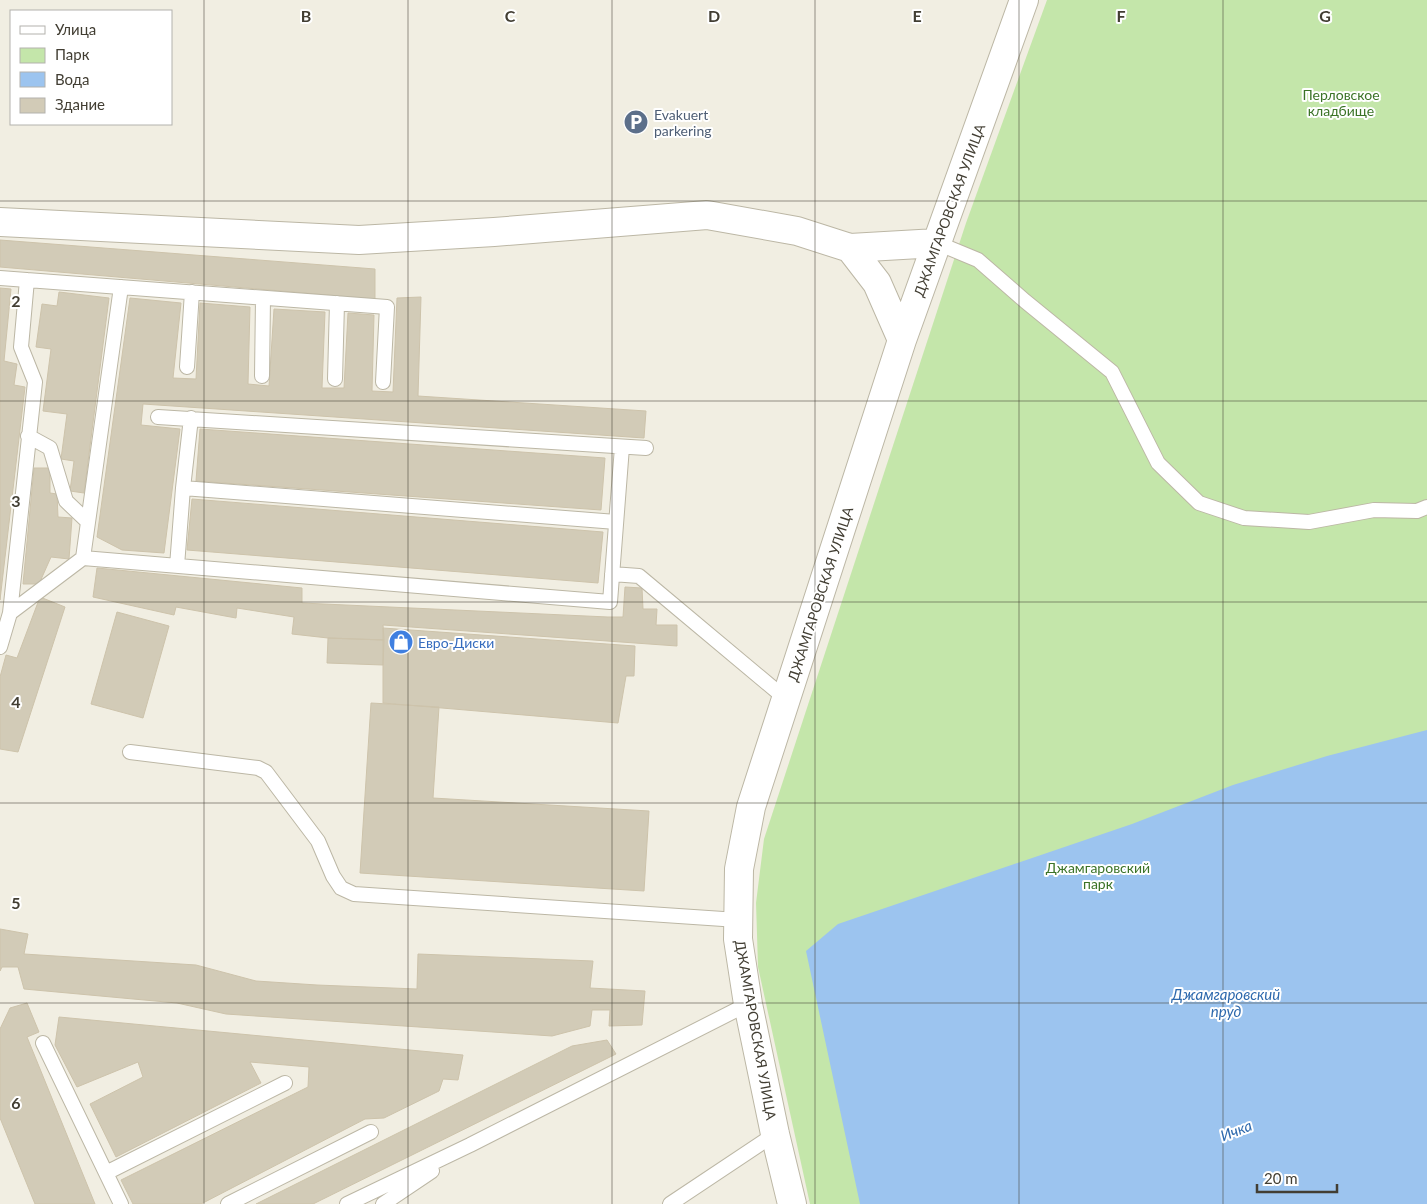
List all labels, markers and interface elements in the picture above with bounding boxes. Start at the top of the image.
text: B [301,6,311,25]
text: C [505,6,516,25]
text: D [708,6,720,25]
text: E [912,6,922,25]
text: F [1116,6,1126,25]
text: G [1319,6,1331,25]
legend [10,10,172,125]
text: Улица [55,20,96,38]
text: Парк [55,45,90,63]
text: Вода [55,70,90,88]
park label: Перловское кладбище [1302,86,1380,119]
text: Здание [55,95,105,113]
place label: Evakuert parkering [654,106,712,139]
parking icon: Evakuert parkering [623,109,649,135]
street label: ДЖАМГАРОВСКАЯ УЛИЦА [910,121,988,299]
text: 2 [11,291,21,310]
text: 3 [11,491,21,510]
street label: ДЖАМГАРОВСКАЯ УЛИЦА [784,504,856,683]
shop icon: Евро-Диски [388,629,414,655]
place label: Евро-Диски [418,634,494,651]
text: 4 [11,692,21,711]
park label: Джамгаровский парк [1046,859,1150,892]
text: 5 [11,893,21,912]
street label: ДЖАМГАРОВСКАЯ УЛИЦА [732,939,780,1122]
water label: Джамгаровский пруд [1171,985,1280,1020]
text: 6 [11,1093,21,1112]
water label: Ичка [1218,1116,1255,1144]
scale bar [1257,1162,1337,1194]
text: 20 m [1264,1169,1298,1187]

